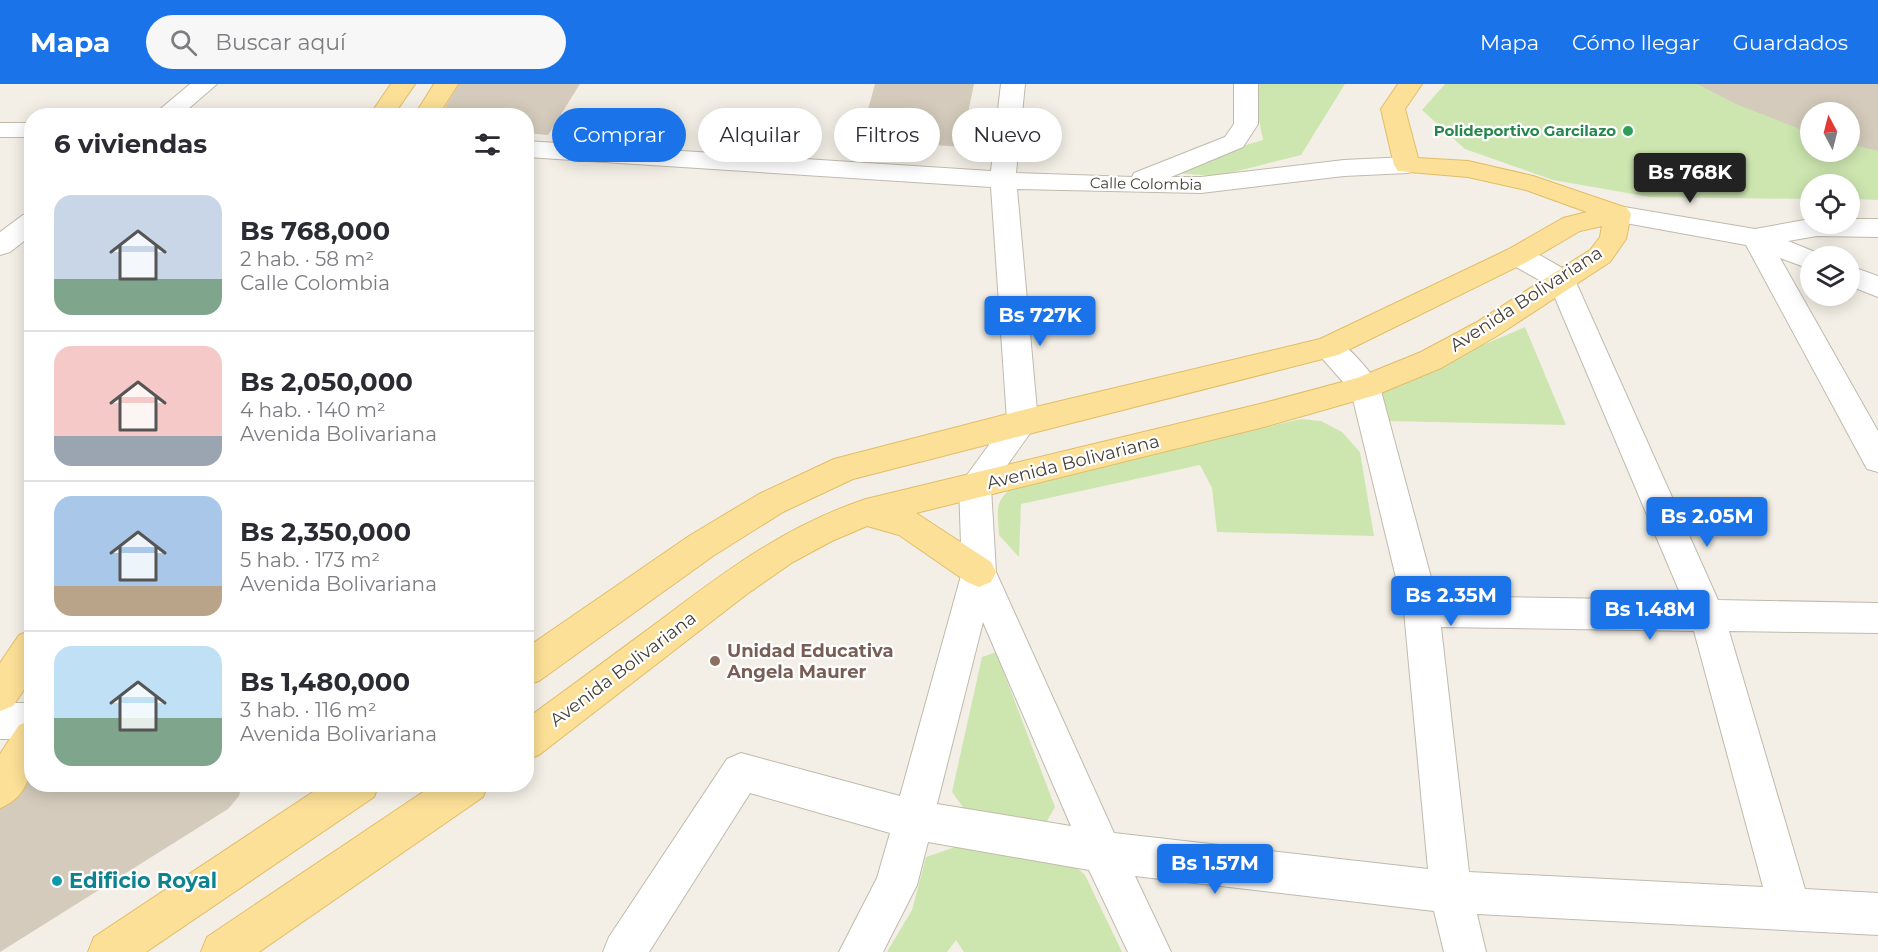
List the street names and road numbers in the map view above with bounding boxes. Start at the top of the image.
street label: Calle Colombia [1090,173,1202,194]
street label: Avenida Bolivariana [1446,242,1606,356]
street label: Avenida Bolivariana [984,430,1162,494]
street label: Avenida Bolivariana [546,607,700,731]

